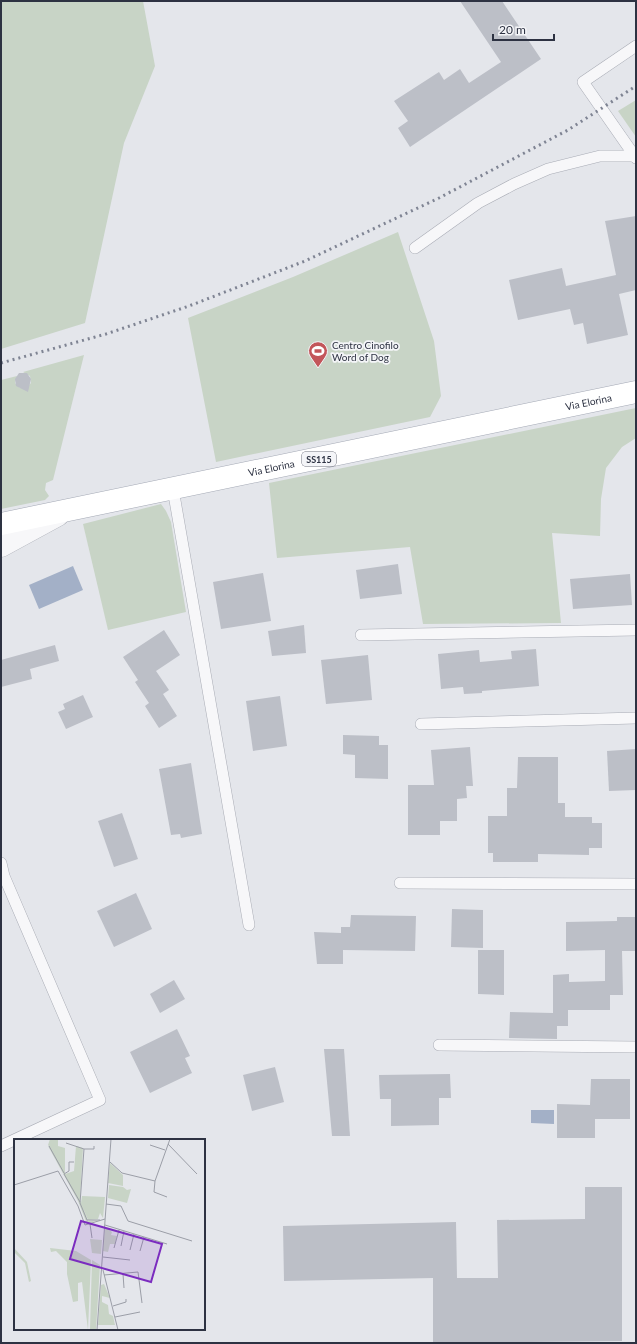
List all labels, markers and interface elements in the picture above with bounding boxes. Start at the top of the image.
scale bar [493,16,554,42]
text: 20 m [499,22,526,37]
place label: Centro Cinofilo Word of Dog [332,339,399,363]
sports icon: Centro Cinofilo Word of Dog [307,340,329,368]
street label: Via Elorina [564,391,613,413]
road number: SS115 [302,452,336,466]
street label: Via Elorina [247,457,296,478]
inset map [14,1139,205,1330]

